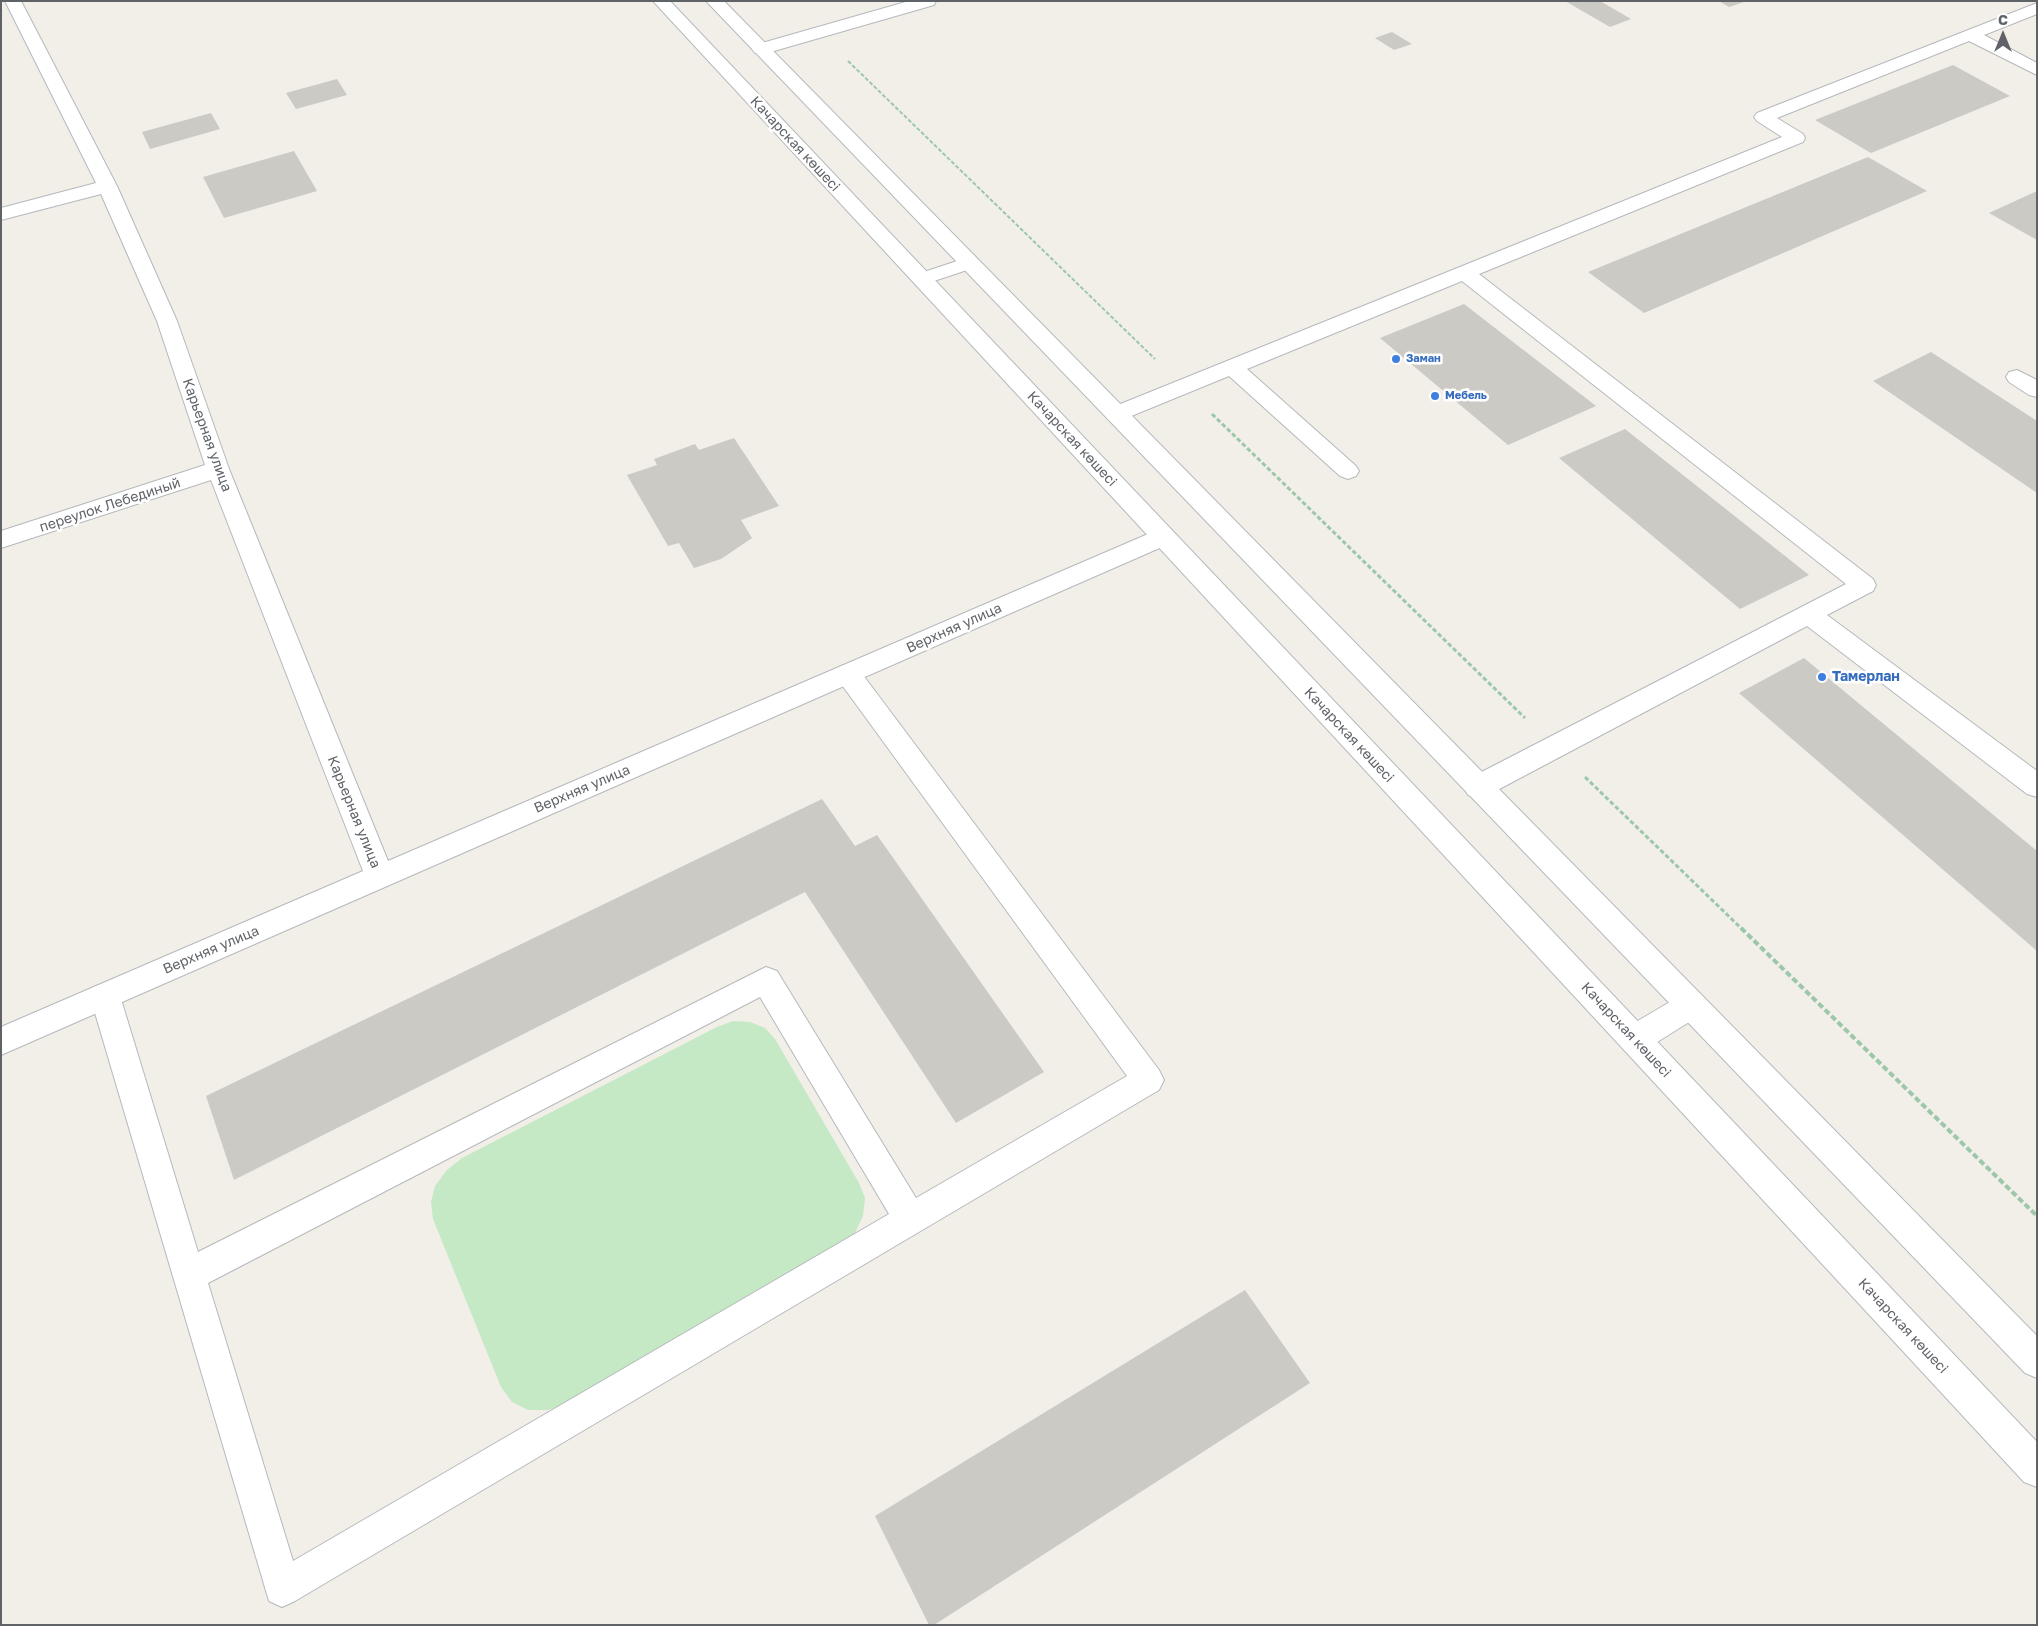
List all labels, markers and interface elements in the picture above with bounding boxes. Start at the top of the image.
north arrow [1978,10,2028,60]
text: С [1998,11,2008,28]
street label: Качарская көшесі [747,93,843,195]
place label: Заман [1406,352,1441,366]
marker: Заман [1390,353,1402,365]
street label: Карьерная улица [179,376,235,494]
street label: Качарская көшесі [1024,388,1120,490]
place label: Мебель [1445,389,1487,403]
marker: Мебель [1429,390,1441,402]
street label: переулок Лебединый [37,474,183,536]
street label: Верхняя улица [904,599,1004,657]
place label: Тамерлан [1832,669,1900,685]
marker: Тамерлан [1816,671,1828,683]
street label: Качарская көшесі [1301,684,1397,786]
street label: Карьерная улица [324,754,384,870]
street label: Верхняя улица [532,761,632,817]
street label: Верхняя улица [161,922,261,978]
street label: Качарская көшесі [1578,979,1674,1081]
street label: Качарская көшесі [1855,1275,1951,1377]

